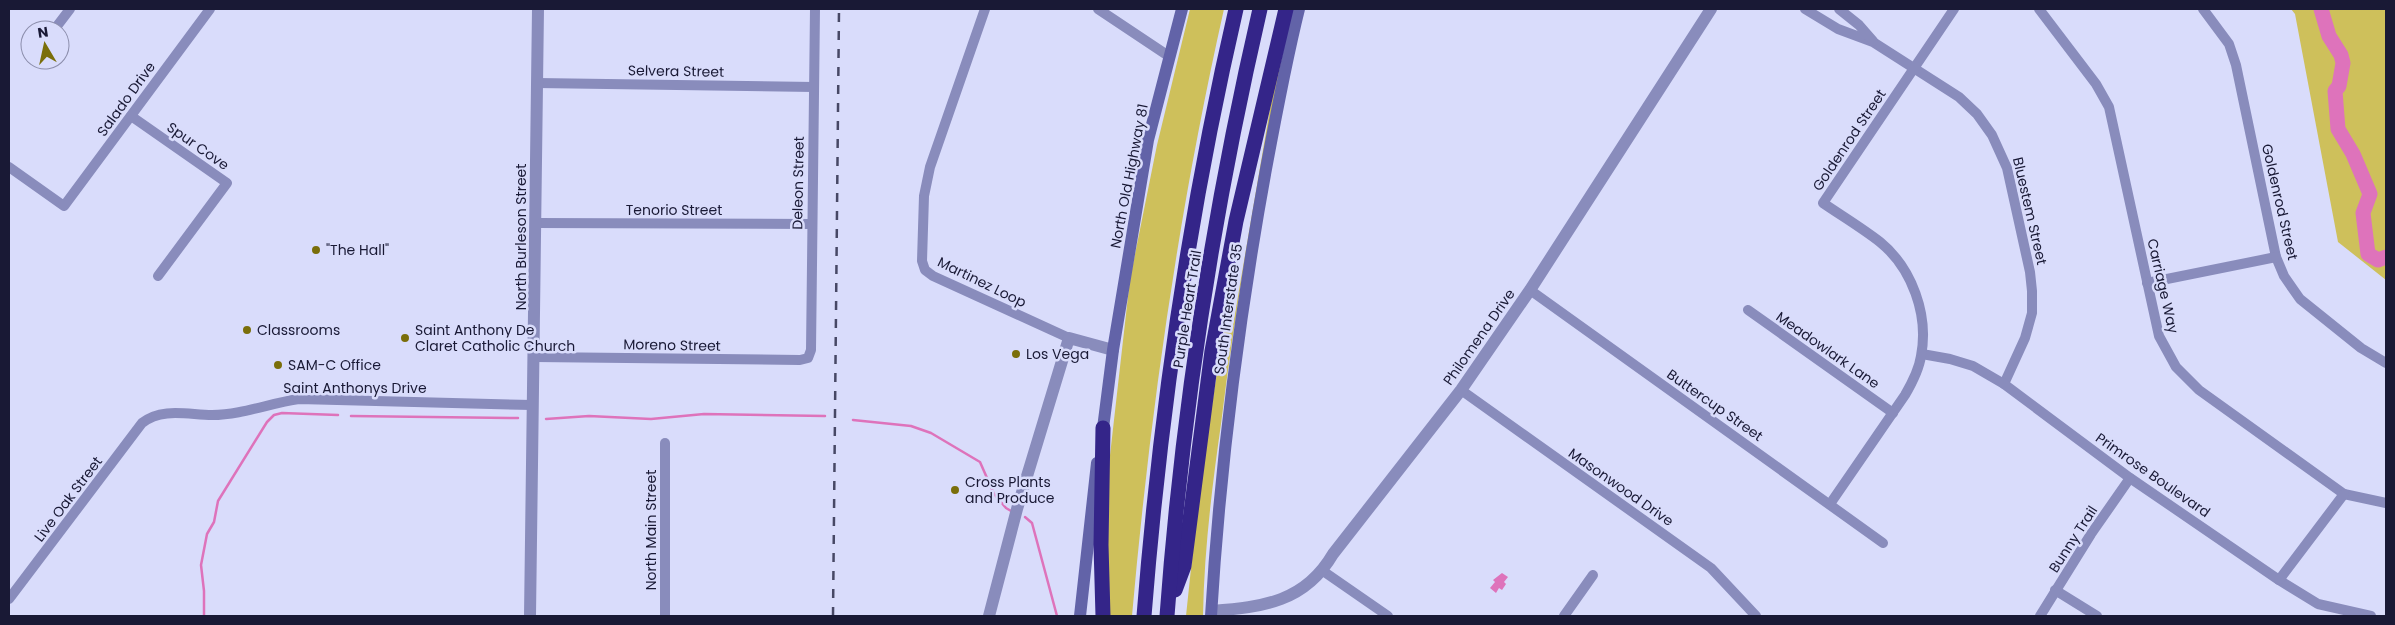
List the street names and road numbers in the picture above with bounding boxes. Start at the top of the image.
street label: Salado Drive [92,57,160,140]
street label: Selvera Street [628,60,724,82]
street label: Goldenrod Street [1807,85,1891,195]
street label: North Old Highway 81 [1105,102,1153,250]
street label: Spur Cove [163,117,233,175]
street label: Deleon Street [787,136,809,230]
street label: Goldenrod Street [2257,142,2303,262]
street label: Bluestem Street [2008,155,2052,267]
street label: North Burleson Street [511,164,531,310]
street label: Tenorio Street [626,200,722,220]
street label: Carriage Way [2142,237,2184,335]
street label: South Interstate 35 [1209,242,1247,376]
street label: Purple Heart Trail [1168,249,1206,369]
street label: Martinez Loop [934,252,1030,312]
street label: Philomena Drive [1438,285,1520,389]
street label: Meadowlark Lane [1772,307,1884,393]
street label: Moreno Street [623,334,721,356]
street label: Buttercup Street [1663,364,1767,446]
street label: Saint Anthonys Drive [283,378,427,398]
street label: Primrose Boulevard [2092,428,2214,522]
street label: Masonwood Drive [1564,443,1678,531]
street label: Live Oak Street [29,452,107,546]
street label: North Main Street [641,470,661,590]
street label: Bunny Trail [2044,502,2102,576]

